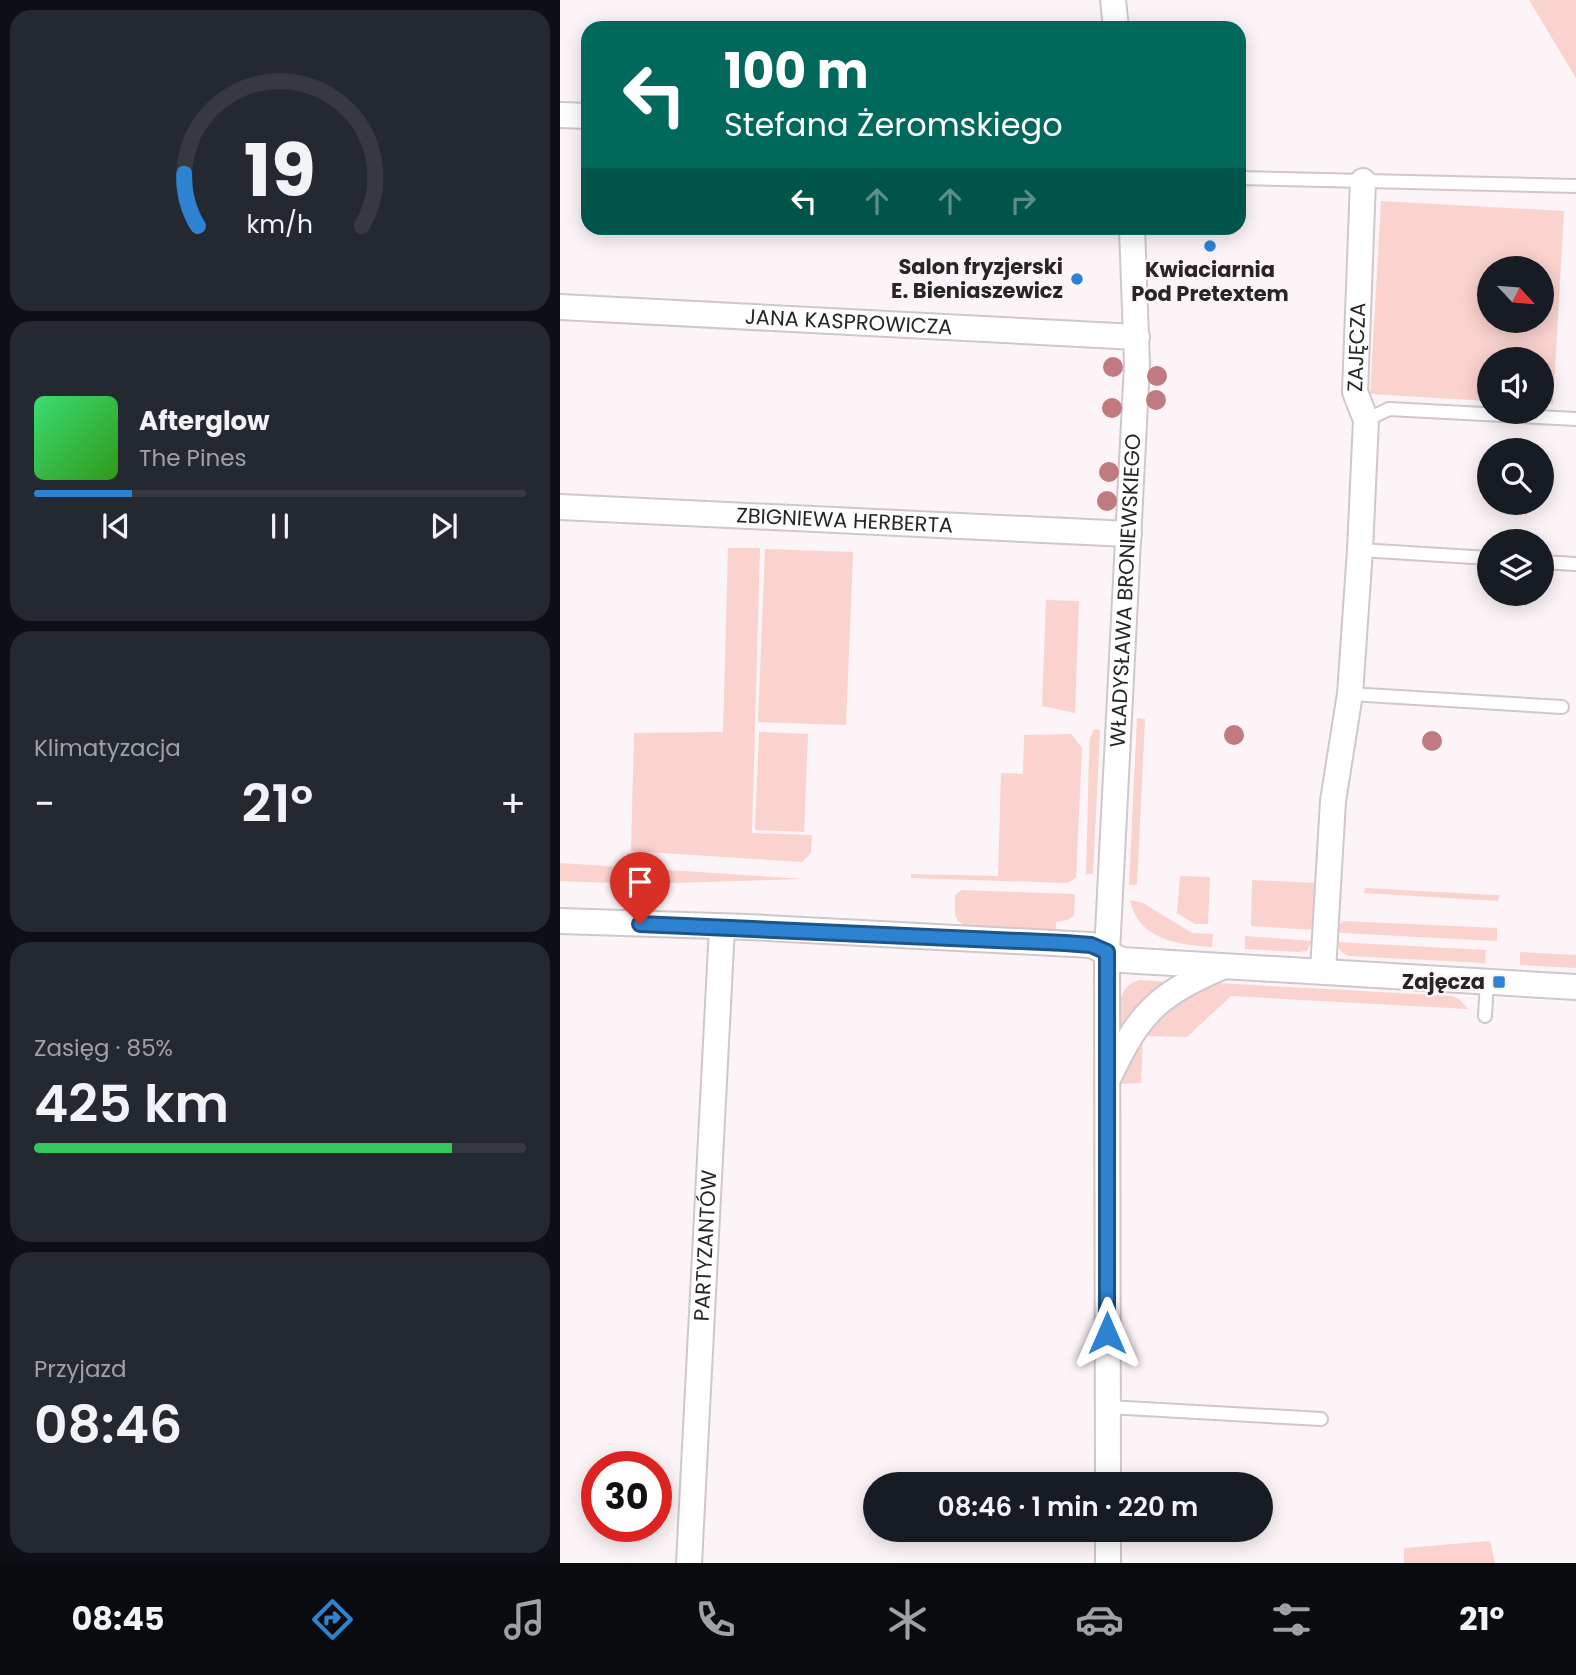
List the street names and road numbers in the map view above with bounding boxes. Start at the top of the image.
street label: JANA KASPROWICZA [744,302,953,341]
street label: ZAJĘCZA [1340,302,1372,392]
street label: WŁADYSŁAWA BRONIEWSKIEGO [1102,433,1147,748]
street label: ZBIGNIEWA HERBERTA [736,500,954,540]
street label: PARTYZANTÓW [687,1169,723,1322]

